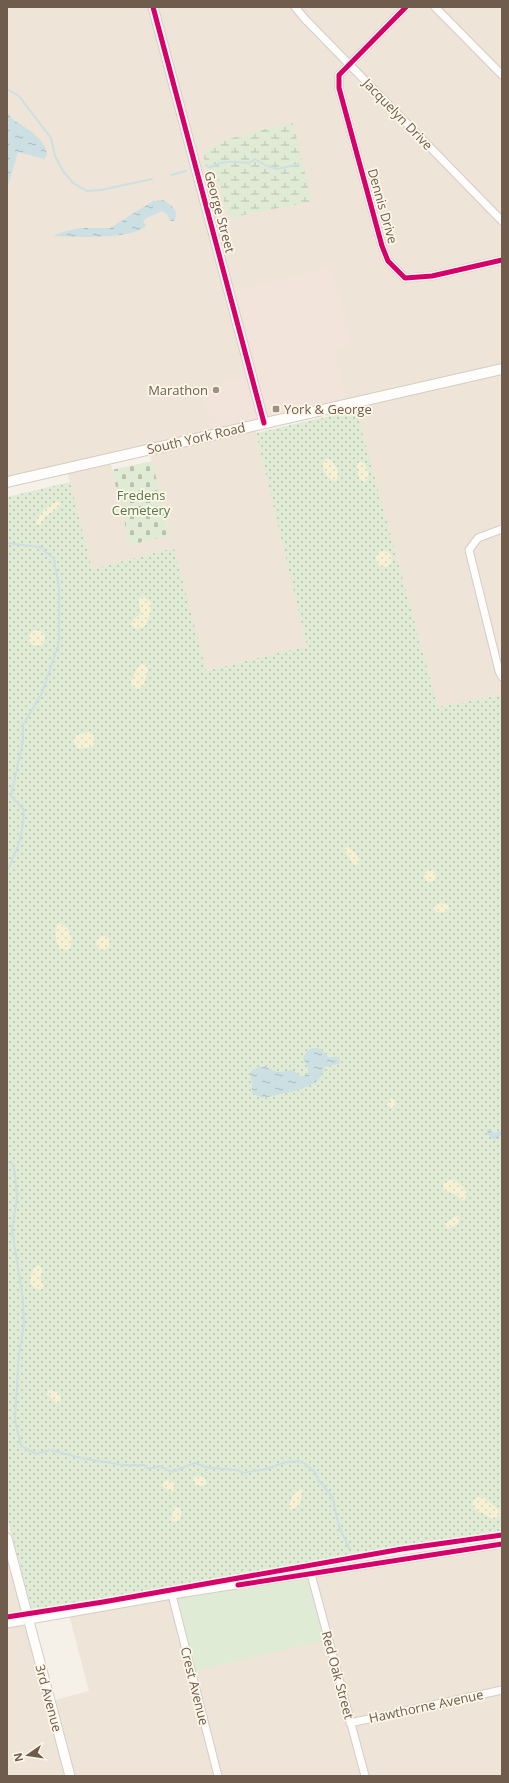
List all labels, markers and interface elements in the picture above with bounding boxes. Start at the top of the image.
street label: Jacquelyn Drive [358,73,437,154]
street label: Dennis Drive [364,166,402,246]
street label: George Street [200,169,240,255]
place label: Marathon [148,381,208,399]
marker: Marathon [211,385,221,395]
place label: York & George [284,400,372,418]
marker: York & George [271,404,281,414]
street label: South York Road [145,418,247,458]
park label: Fredens Cemetery [112,486,171,519]
street label: Red Oak Street [318,1629,358,1721]
street label: Crest Avenue [177,1645,213,1727]
street label: 3rd Avenue [31,1662,67,1734]
street label: Hawthorne Avenue [367,1685,485,1727]
north arrow [8,1735,48,1775]
text: N [9,1751,26,1763]

